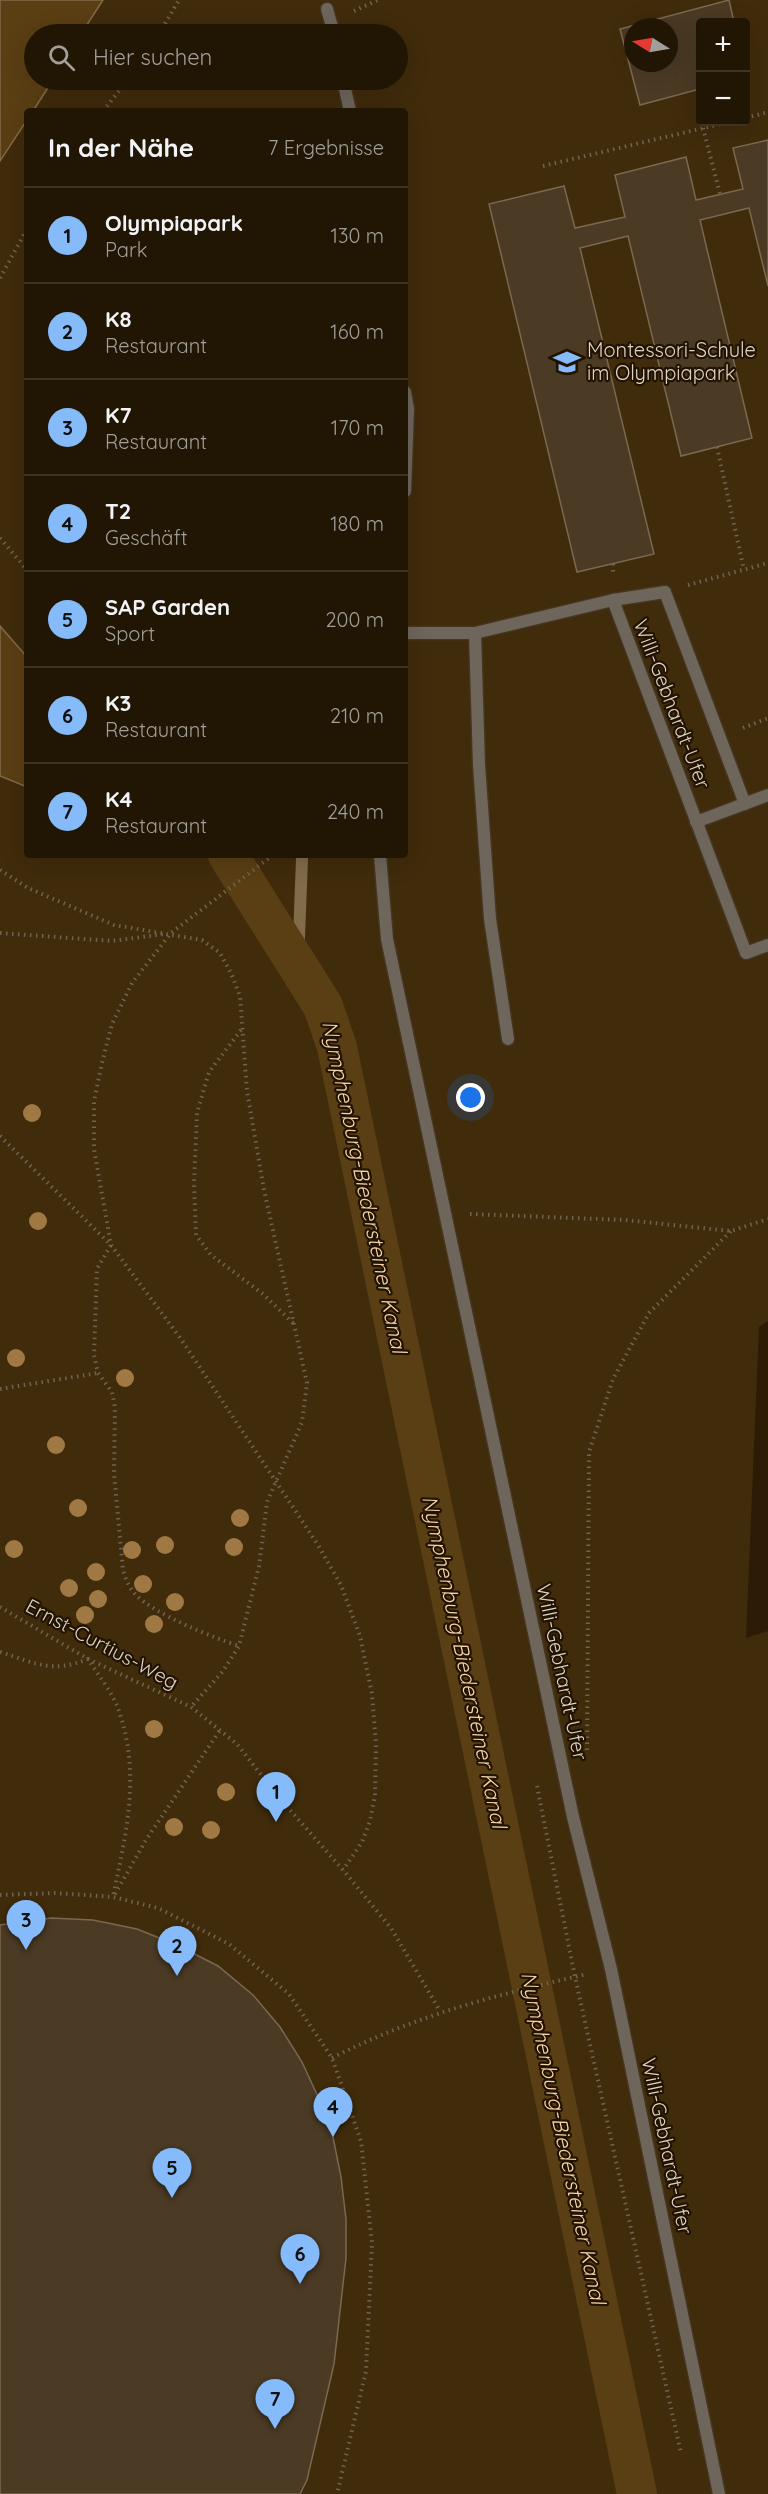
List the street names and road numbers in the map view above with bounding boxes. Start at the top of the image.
street label: Willi-Gebhardt-Ufer [629,616,716,792]
street label: Willi-Gebhardt-Ufer [532,1582,593,1762]
street label: Ernst-Curtius-Weg [22,1593,183,1694]
street label: Willi-Gebhardt-Ufer [637,2056,698,2236]

